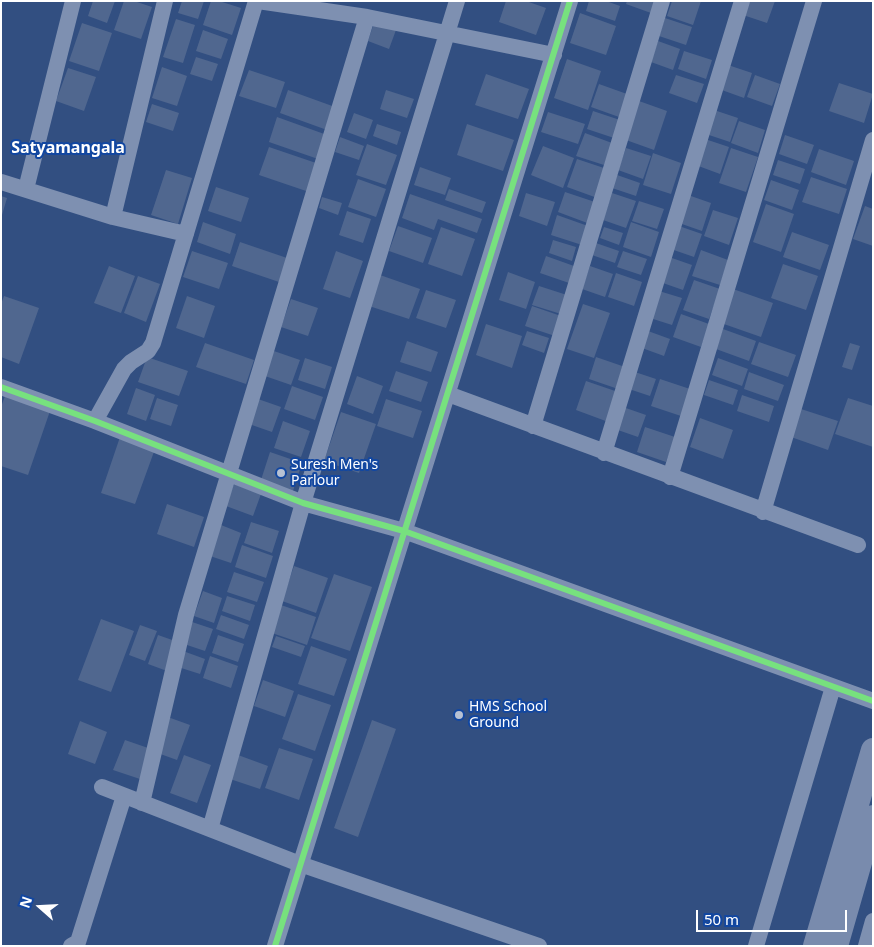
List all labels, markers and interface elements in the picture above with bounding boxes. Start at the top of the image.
district label: Satyamangala [11,138,125,158]
place label: Suresh Men's Parlour [291,457,378,490]
marker: Suresh Men's Parlour [275,467,287,479]
place label: HMS School Ground [469,699,547,732]
marker: HMS School Ground [453,709,465,721]
north arrow [15,882,65,932]
text: N [15,893,36,910]
scale bar [699,900,850,932]
text: 50 m [704,909,739,929]

